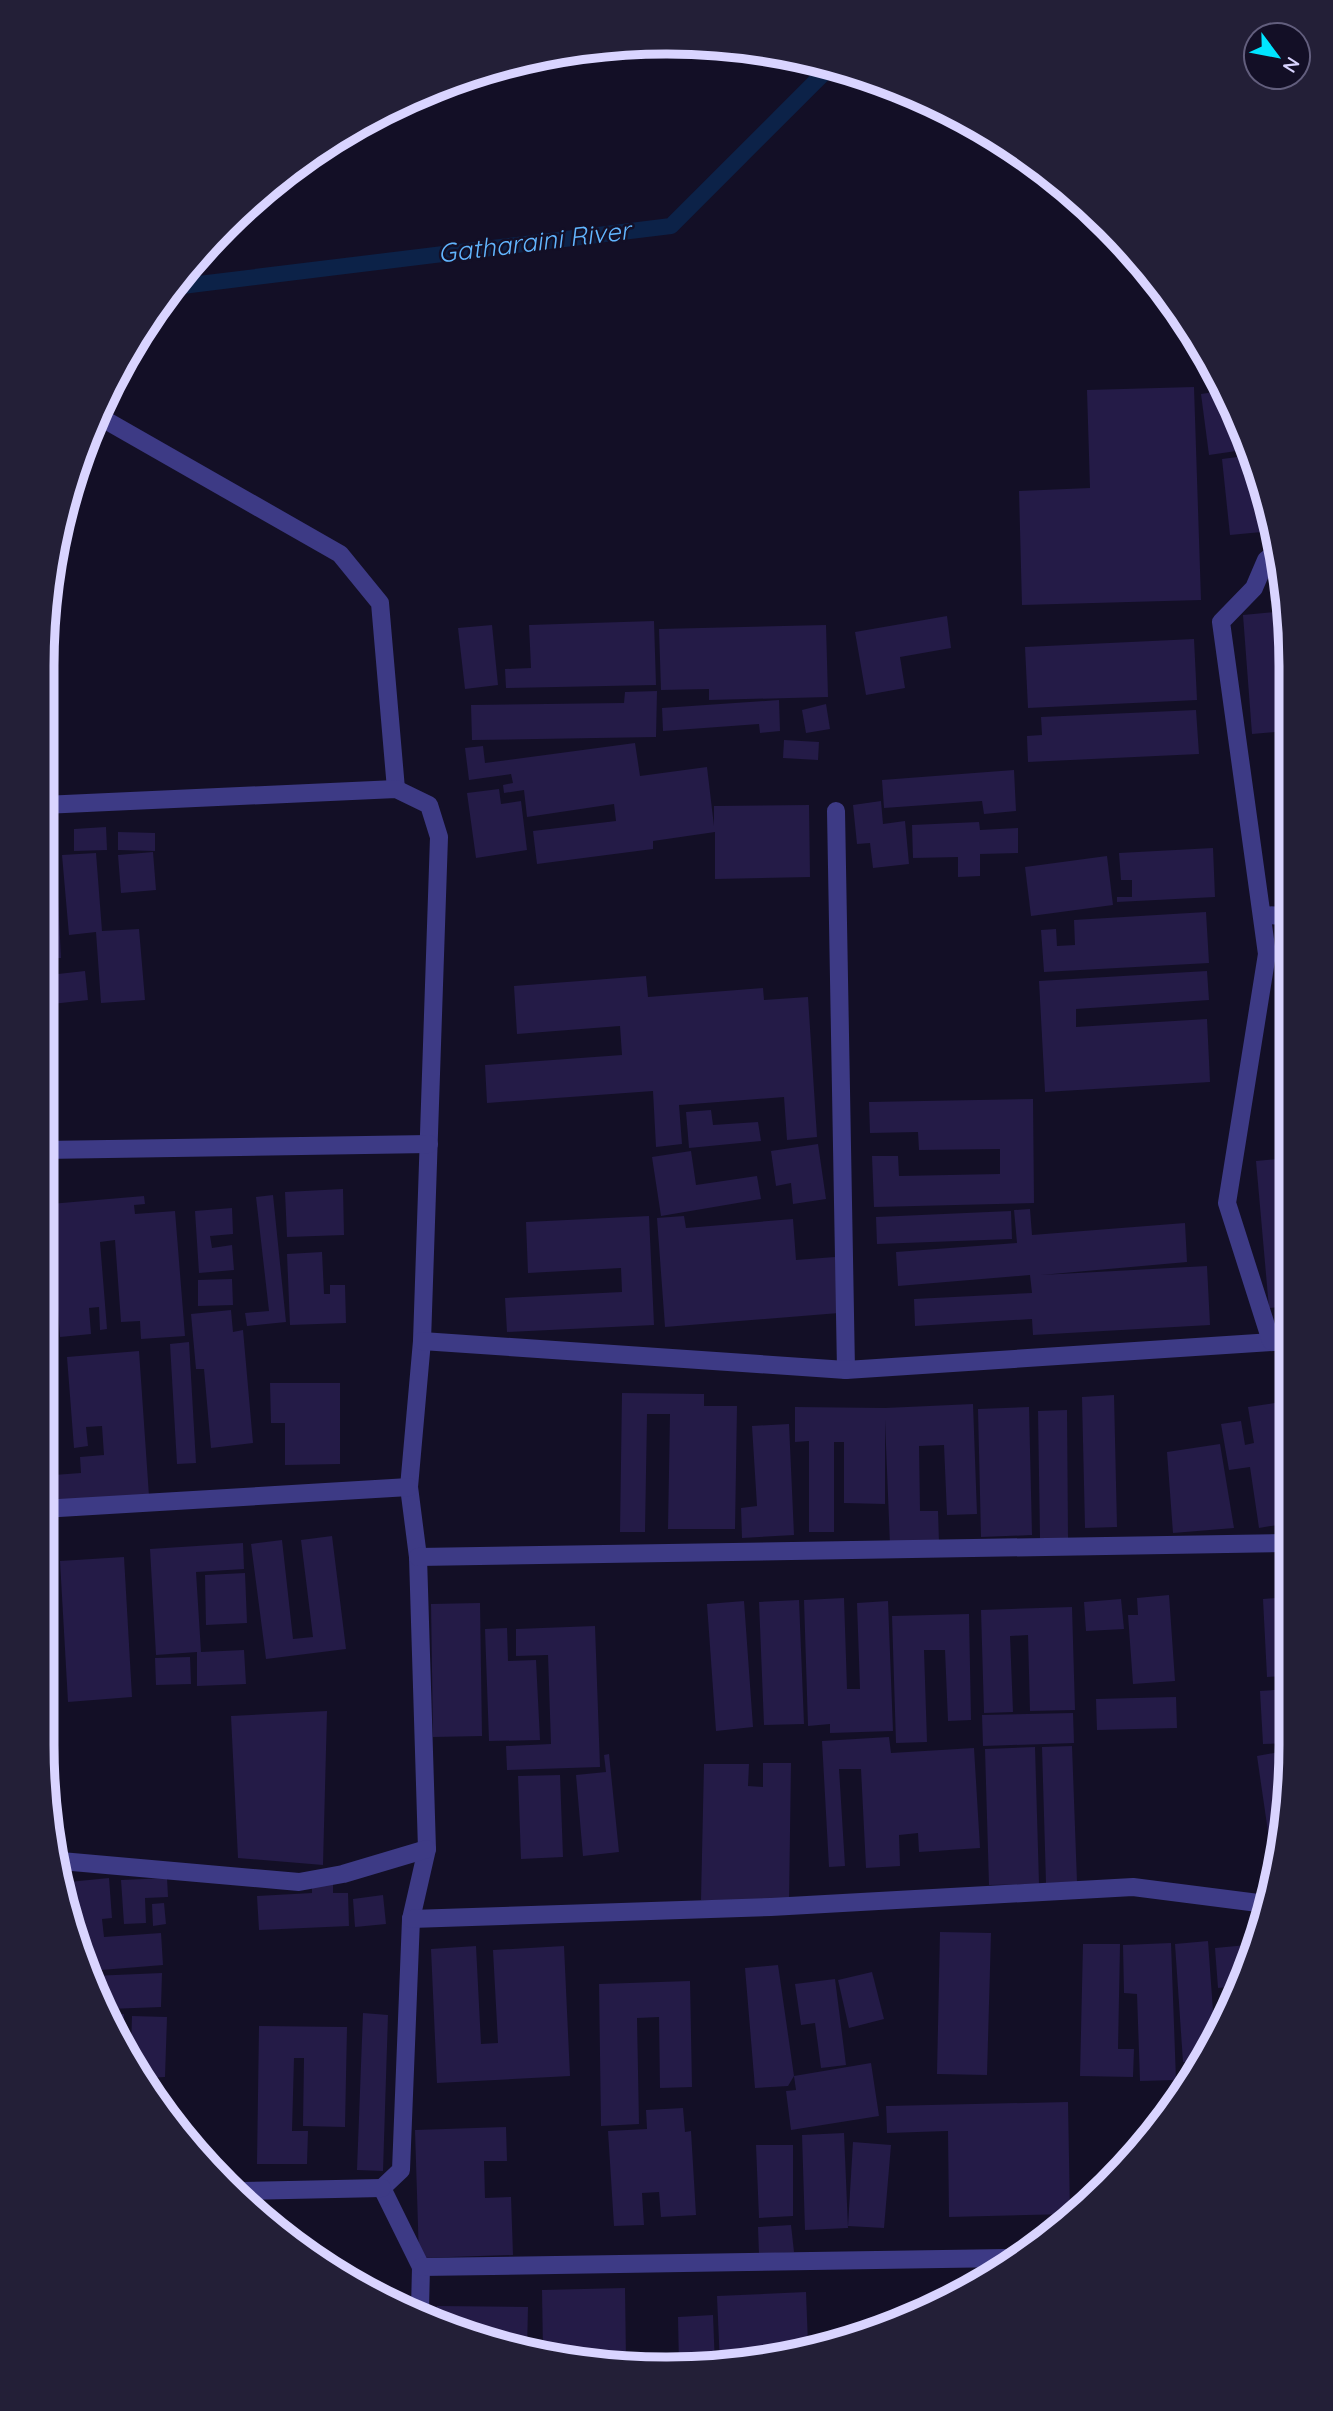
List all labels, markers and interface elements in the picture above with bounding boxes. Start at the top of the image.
north arrow [1242,21,1312,91]
text: N [1278,53,1305,77]
water label: Gatharaini River [436,213,635,270]

